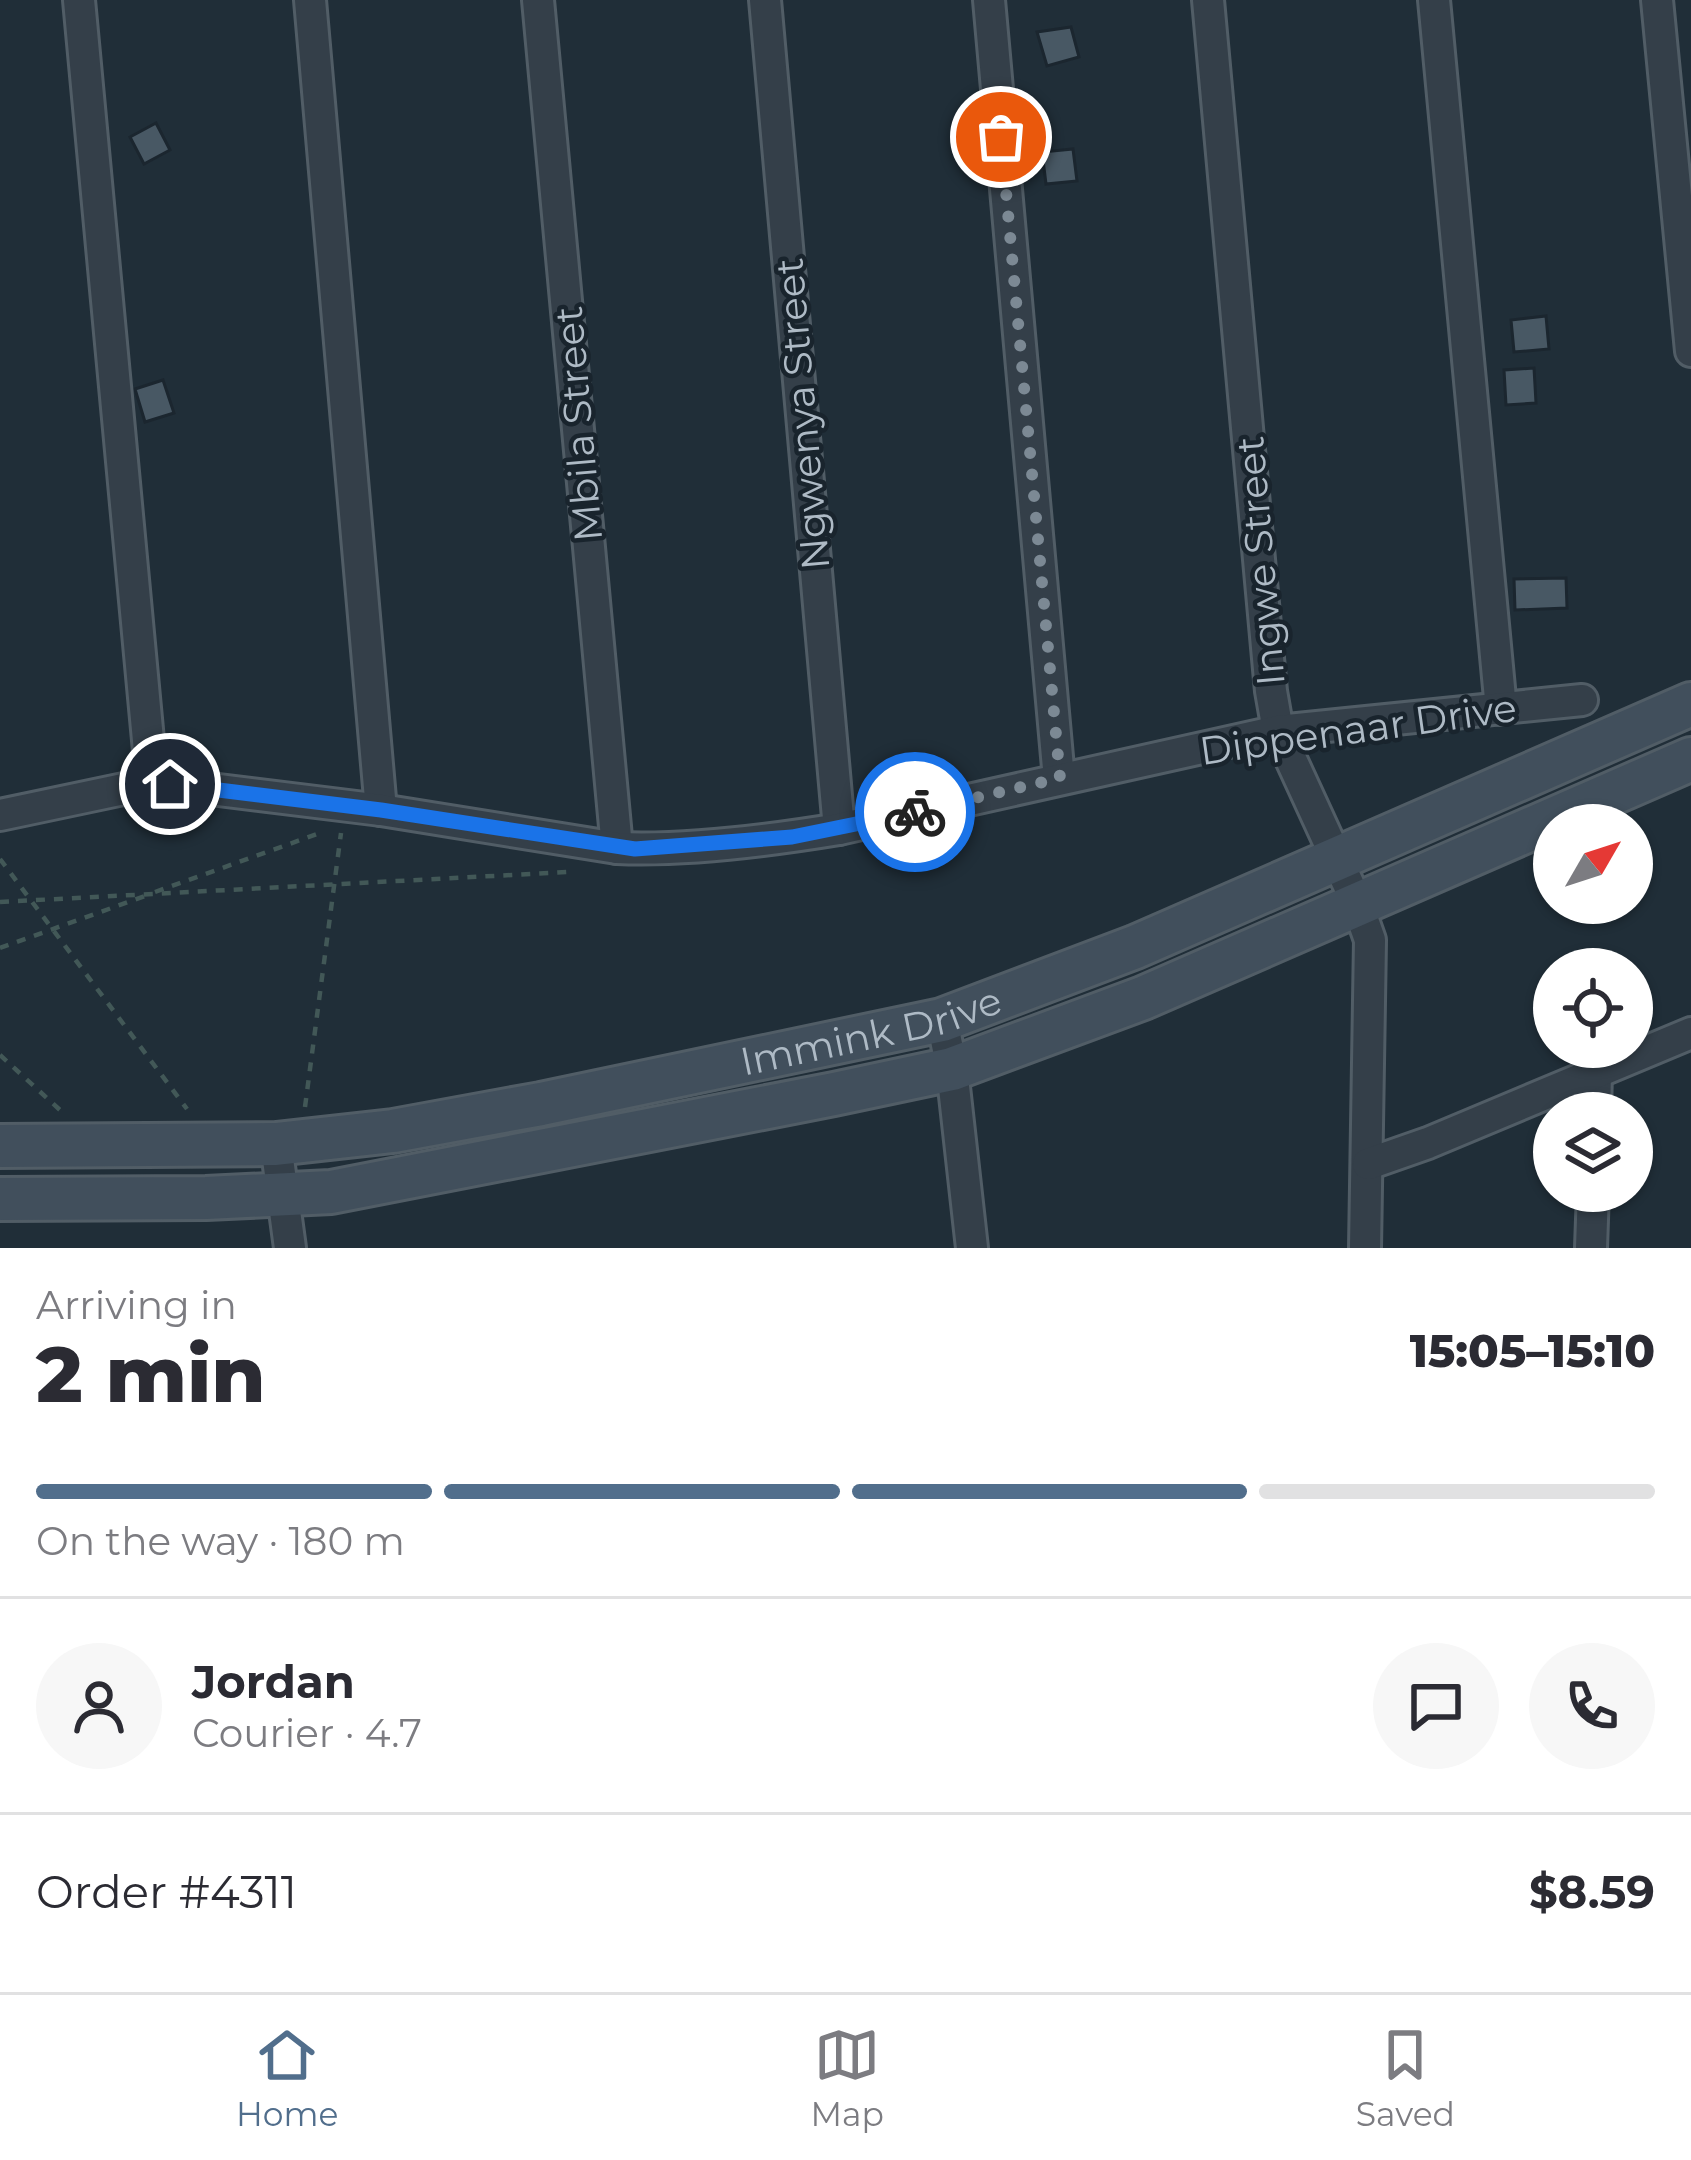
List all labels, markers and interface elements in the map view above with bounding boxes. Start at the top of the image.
pin [950,86,1052,188]
icon: bag [968,104,1034,170]
street label: Ngwenya Street [764,256,840,572]
street label: Mbila Street [544,304,612,544]
street label: Ingwe Street [1225,434,1295,688]
street label: Dippenaar Drive [1196,683,1520,775]
pin [119,733,221,835]
icon: home [137,751,203,817]
courier [855,752,975,872]
icon: bike [882,779,948,845]
north arrow [1533,804,1653,924]
map controls [1533,804,1653,1212]
button: locate [1533,948,1653,1068]
street label: Immink Drive [736,976,1008,1086]
button: layers [1533,1092,1653,1212]
text: Arriving in [36,1281,237,1329]
text: 15:05–15:10 [1410,1323,1655,1378]
text: 2 min [36,1326,266,1422]
text: On the way · 180 m [36,1517,405,1565]
button: person [36,1643,162,1769]
button: chat [1373,1643,1499,1769]
button: phone [1529,1643,1655,1769]
text: Jordan [192,1654,355,1709]
text: Courier · 4.7 [192,1709,422,1757]
text: Order #4311 [36,1864,297,1919]
text: $8.59 [1529,1864,1655,1919]
tab: Home [236,2022,338,2134]
tab: Map [810,2022,884,2134]
tab: Saved [1356,2022,1455,2134]

